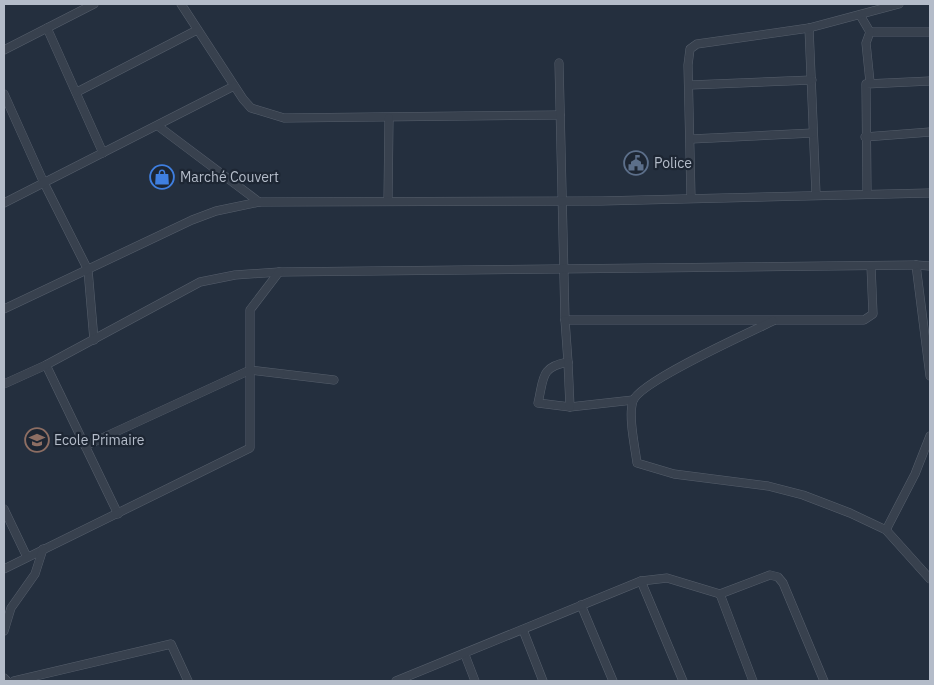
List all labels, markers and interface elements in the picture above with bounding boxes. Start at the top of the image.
public building icon: Police [623,150,649,176]
place label: Police [654,154,692,172]
shop icon: Marché Couvert [149,164,175,190]
place label: Marché Couvert [180,168,279,186]
school or university icon: Ecole Primaire [24,427,50,453]
place label: Ecole Primaire [54,431,145,449]

